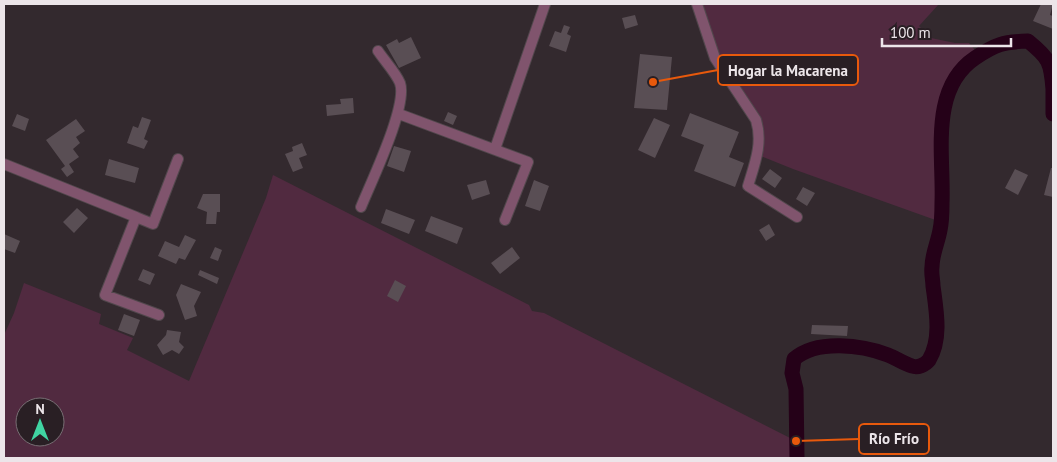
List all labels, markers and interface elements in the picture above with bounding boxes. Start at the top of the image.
scale bar [882,15,1011,47]
text: 100 m [890,23,931,42]
callout: Hogar la Macarena [718,55,858,85]
text: Hogar la Macarena [728,61,848,80]
north arrow [15,397,65,447]
text: N [35,400,45,418]
callout: Río Frío [859,424,929,454]
text: Río Frío [869,429,919,448]

